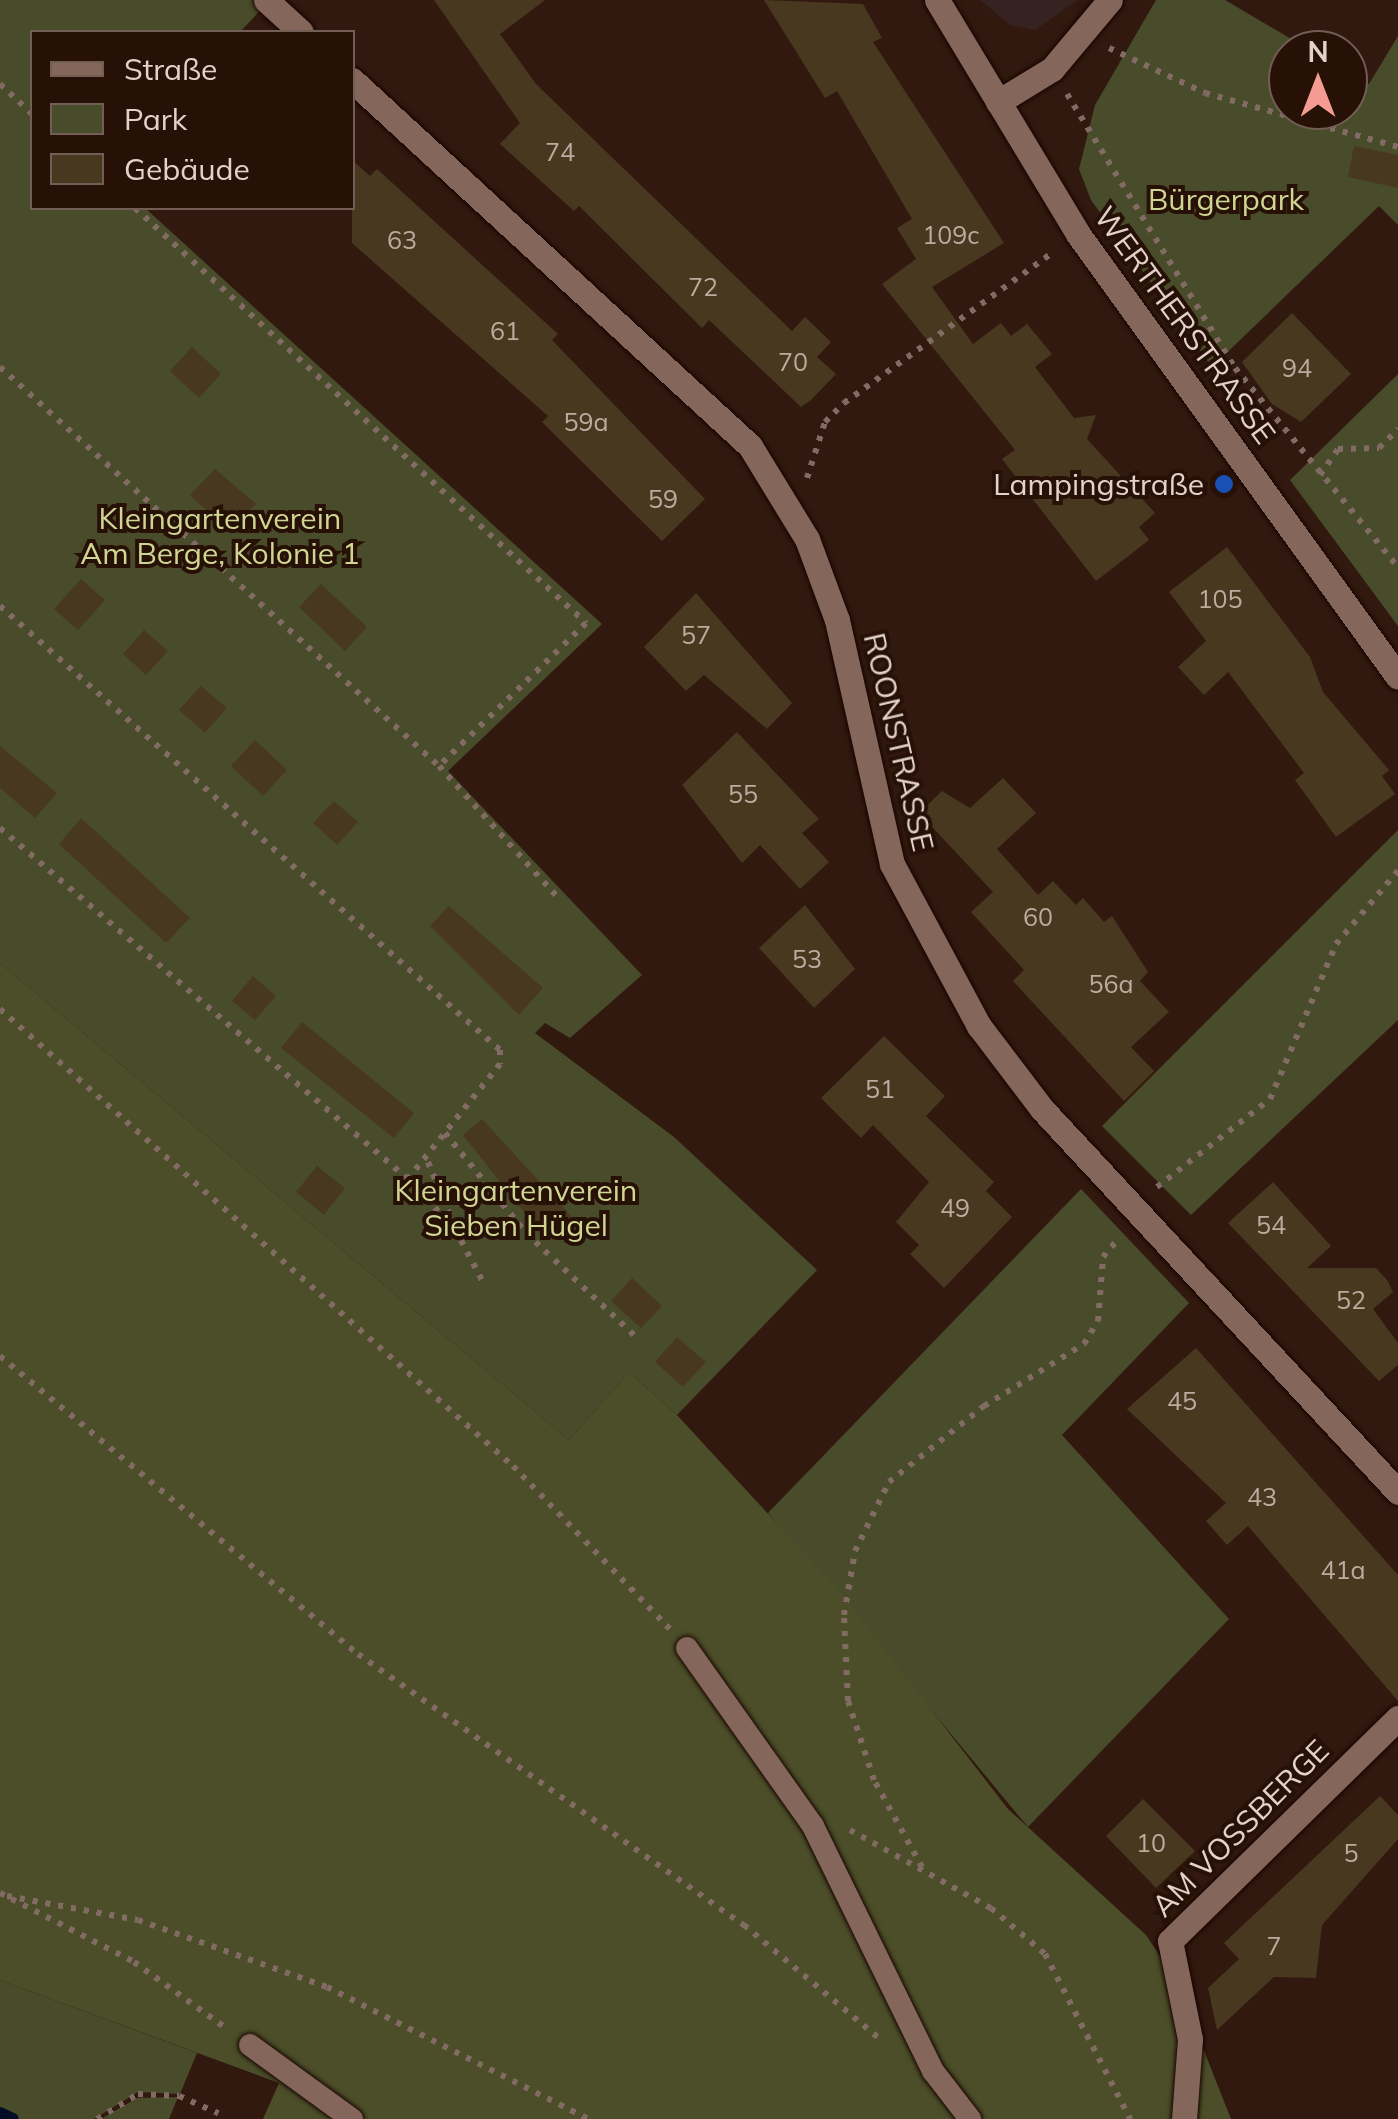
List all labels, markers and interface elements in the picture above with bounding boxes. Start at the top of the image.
legend [30,30,355,210]
north arrow [1268,30,1368,130]
text: N [1307,34,1329,69]
text: Straße [124,50,217,88]
text: Park [124,100,187,138]
house number: 74 [545,137,575,167]
text: Gebäude [124,150,250,188]
park label: Bürgerpark [1148,181,1304,217]
street label: WERTHERSTRASSE [1087,199,1283,451]
house number: 109c [922,220,980,250]
house number: 63 [387,225,417,255]
house number: 72 [688,272,718,302]
house number: 61 [490,316,520,346]
house number: 70 [778,347,808,377]
house number: 94 [1282,353,1312,383]
house number: 59a [564,407,608,437]
place label: Lampingstraße [993,466,1204,502]
marker: Lampingstraße [1213,473,1235,495]
house number: 59 [648,484,678,514]
park label: Kleingartenverein Am Berge, Kolonie 1 [80,500,360,570]
house number: 105 [1198,584,1242,614]
house number: 57 [681,620,711,650]
street label: ROONSTRASSE [856,629,942,855]
house number: 55 [728,779,758,809]
house number: 60 [1023,902,1053,932]
house number: 53 [792,944,822,974]
house number: 56a [1089,969,1133,999]
house number: 51 [865,1074,895,1104]
park label: Kleingartenverein Sieben Hügel [395,1172,637,1242]
house number: 49 [940,1193,970,1223]
house number: 54 [1256,1210,1286,1240]
house number: 52 [1336,1285,1366,1315]
house number: 45 [1167,1386,1197,1416]
house number: 43 [1247,1482,1277,1512]
house number: 41a [1321,1555,1365,1585]
street label: AM VOSSBERGE [1144,1732,1336,1924]
house number: 10 [1136,1828,1166,1858]
house number: 5 [1344,1838,1358,1868]
house number: 7 [1267,1931,1281,1961]

